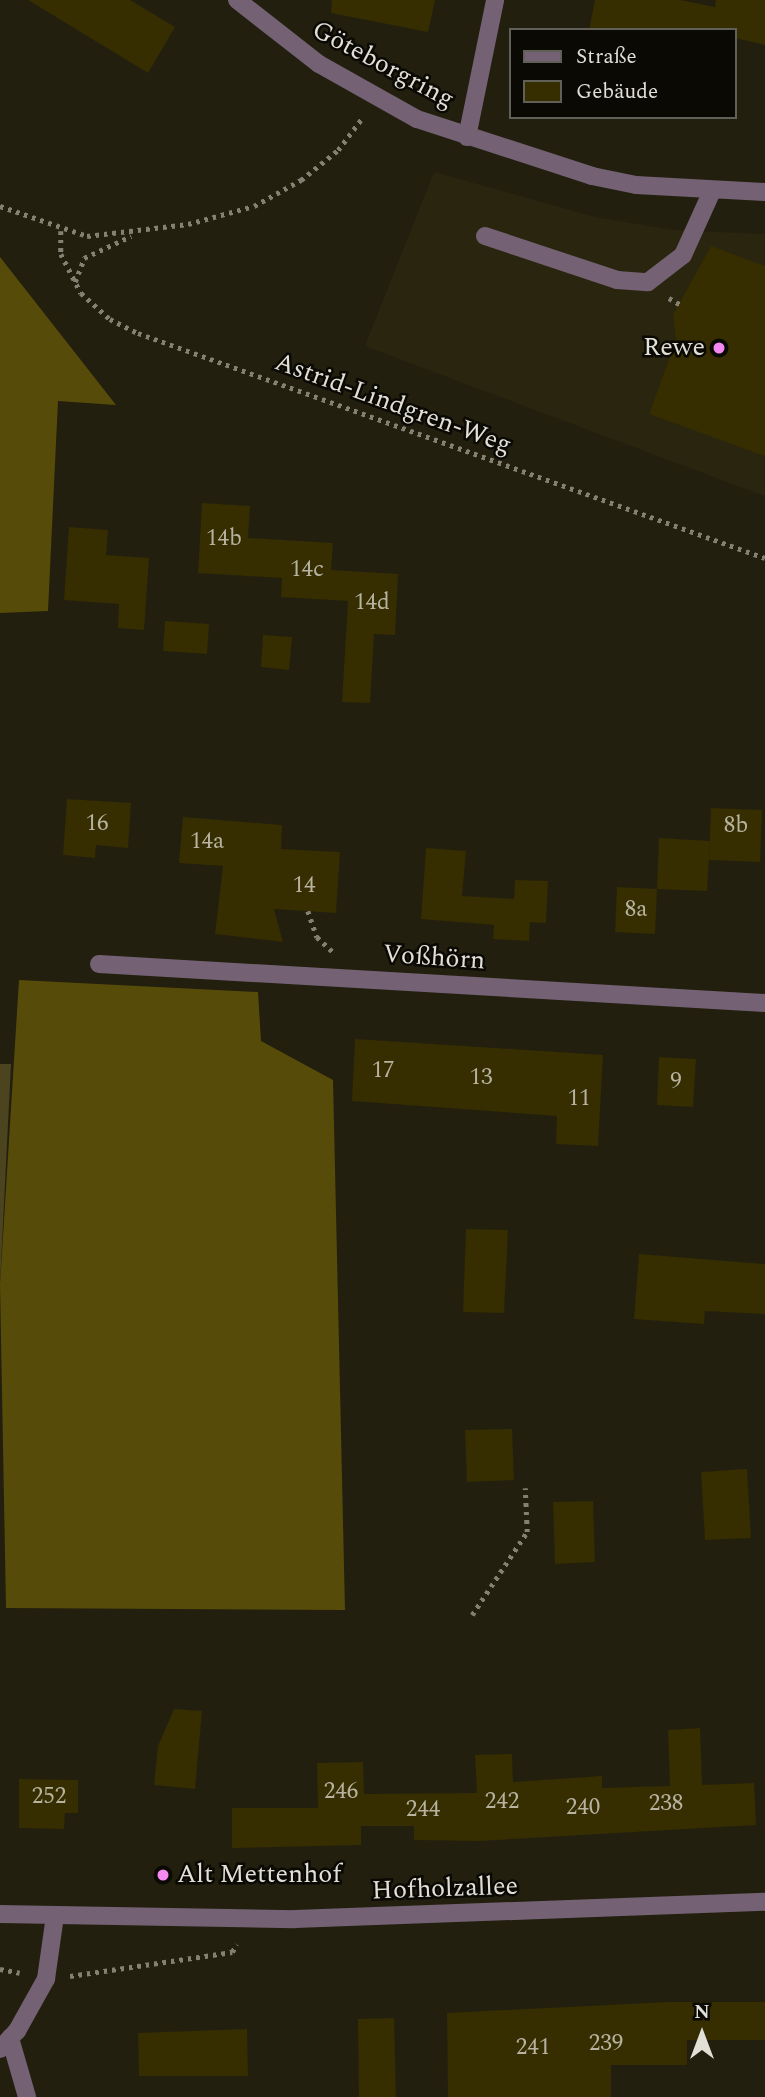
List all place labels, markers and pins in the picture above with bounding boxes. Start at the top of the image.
place label: Rewe [643,332,705,364]
marker: Rewe [711,340,727,356]
place label: Alt Mettenhof [177,1859,341,1891]
marker: Alt Mettenhof [155,1867,171,1883]

